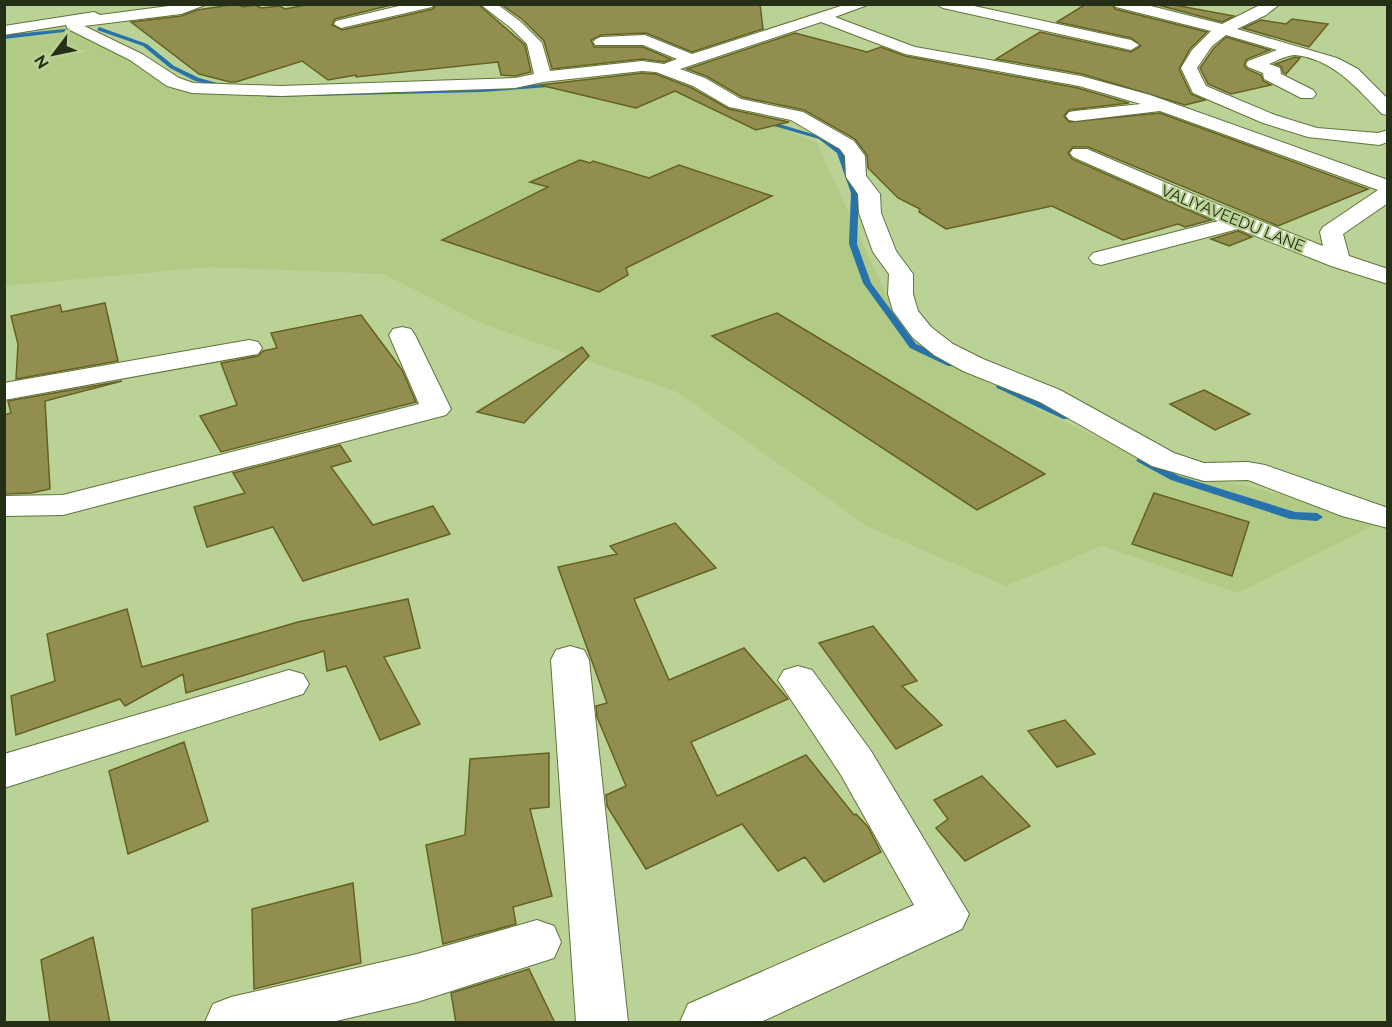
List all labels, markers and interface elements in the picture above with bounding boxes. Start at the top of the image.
north arrow [24,24,84,84]
text: N [30,51,53,72]
street label: VALIYAVEEDU LANE [1158,181,1308,256]

